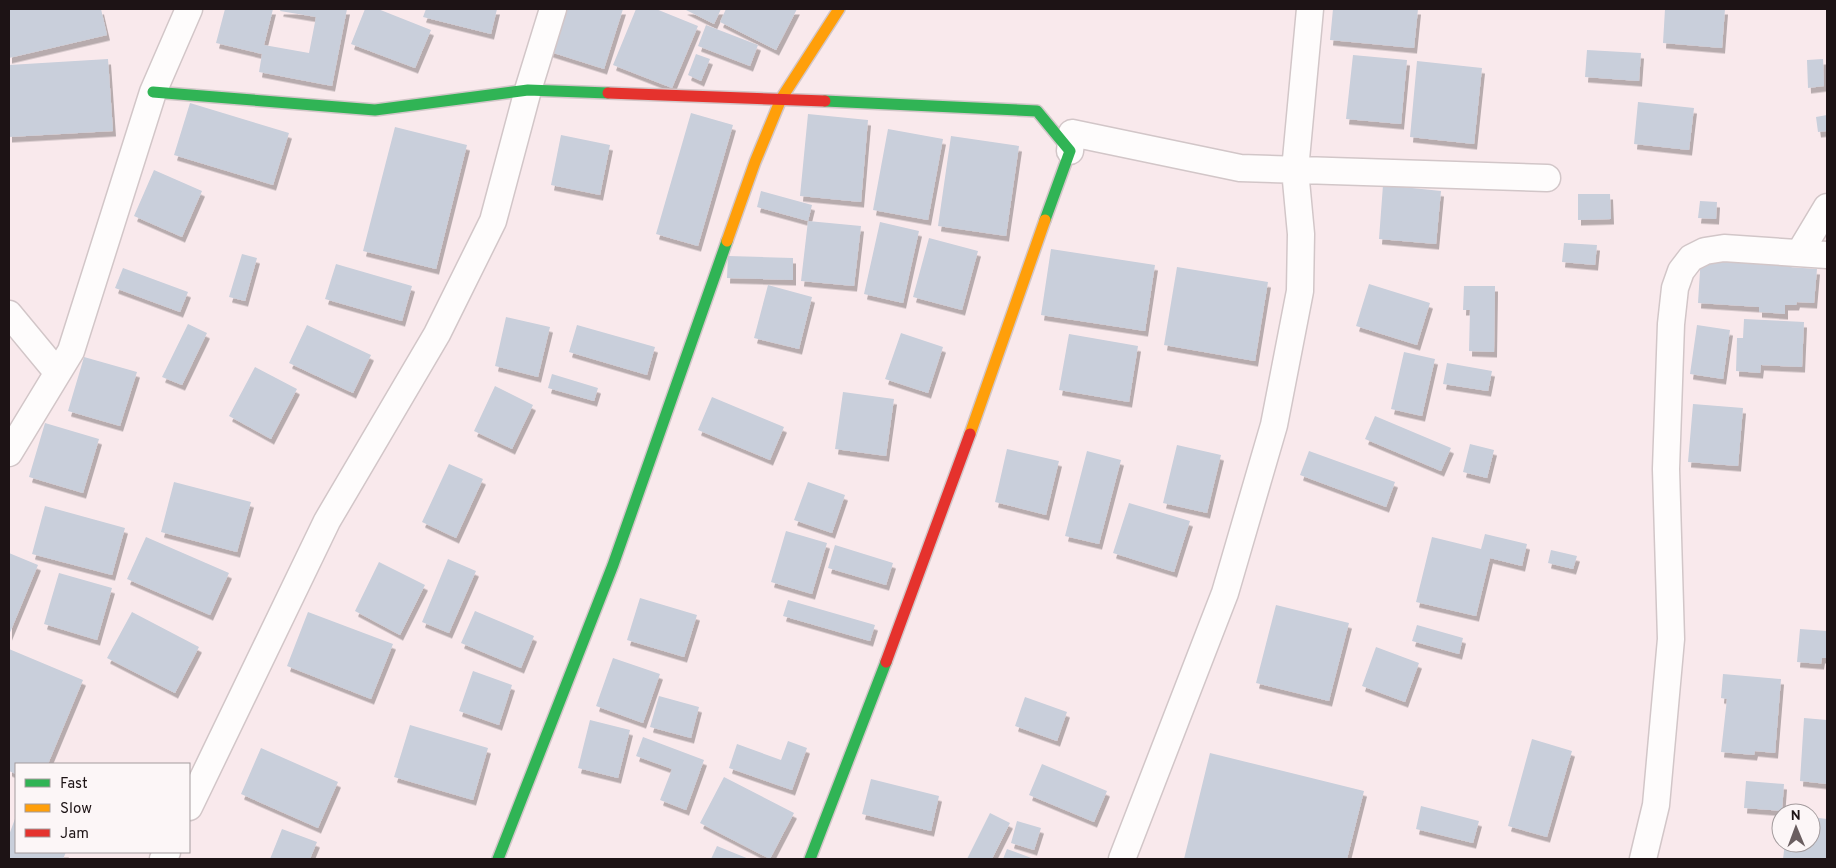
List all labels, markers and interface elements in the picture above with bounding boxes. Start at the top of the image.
legend [15,763,190,853]
text: Fast [60,775,88,794]
text: Slow [60,800,92,819]
north arrow [1771,803,1821,853]
text: N [1791,808,1801,825]
text: Jam [60,825,89,844]

